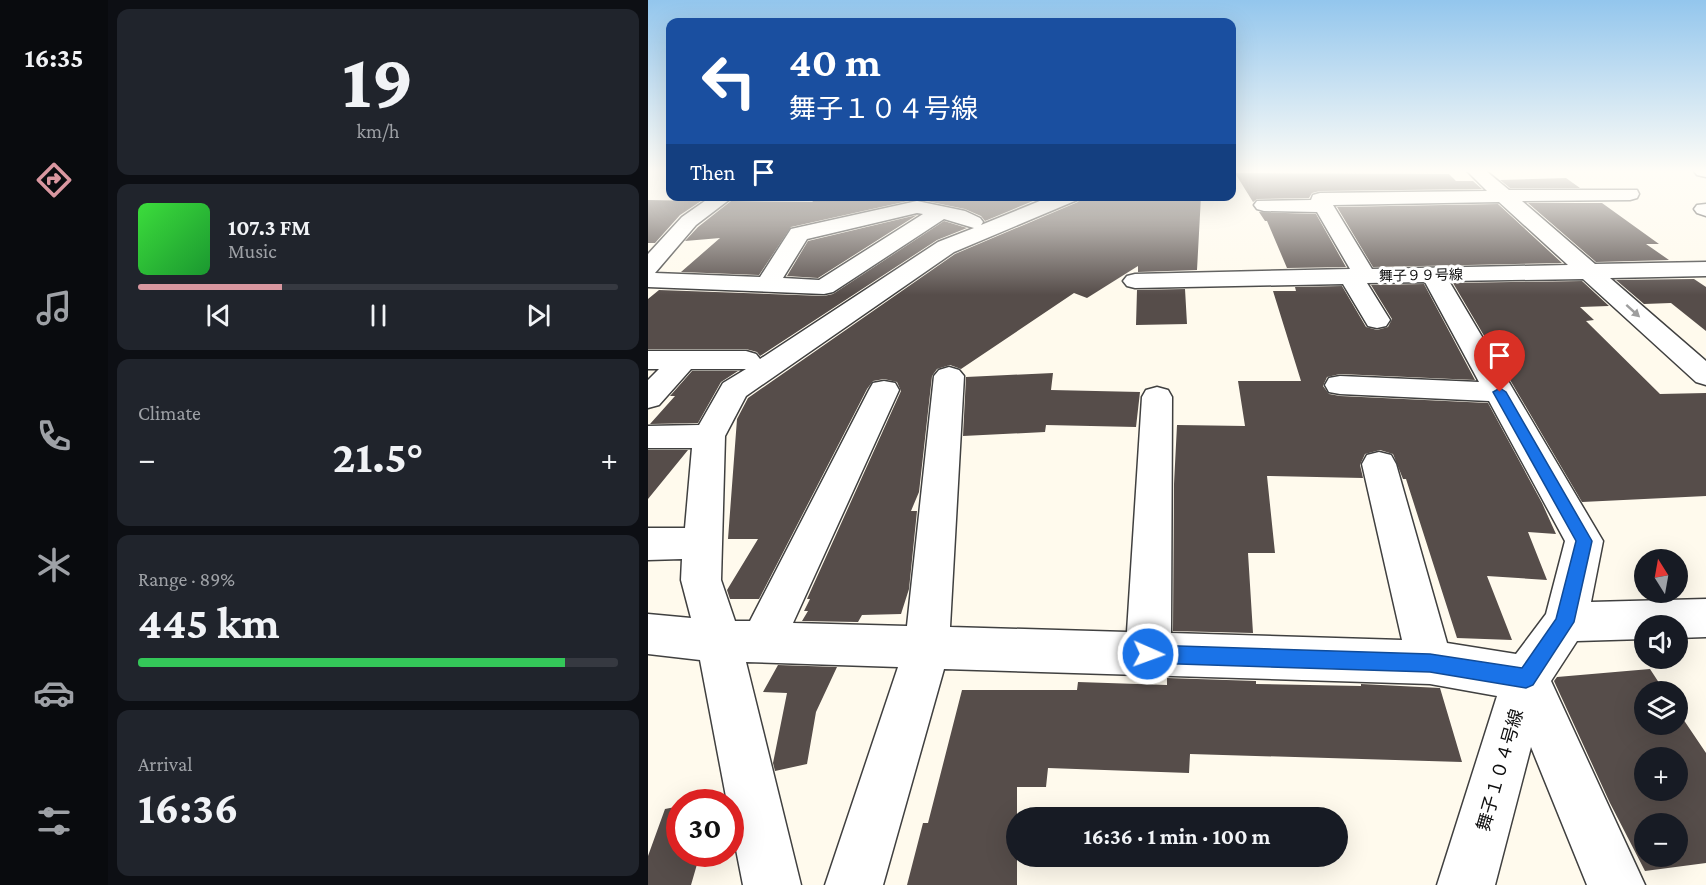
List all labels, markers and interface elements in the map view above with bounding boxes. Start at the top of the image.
text: 19 [342,37,414,124]
text: 40 m [789,38,881,85]
icon: left [690,42,768,120]
text: 16:35 [25,43,83,73]
text: 舞子１０４号線 [789,94,978,124]
text: km/h [356,120,400,142]
icon: arrive [747,156,780,189]
icon: directions [33,159,75,201]
text: Then [690,160,735,185]
text: 107.3 FM [228,215,310,240]
text: Music [228,240,277,262]
street label: 舞子９９号線 [1379,266,1463,284]
icon: music [33,287,75,329]
icon: previous [202,299,235,332]
icon: pause [362,299,395,332]
icon: next [522,299,555,332]
one-way arrow [1625,304,1640,317]
pin [1474,330,1525,392]
icon: arrive [1483,339,1516,372]
text: Climate [138,402,201,424]
icon: phone [33,415,75,457]
text: 21.5° [333,432,423,482]
text: − [138,440,155,477]
text: + [601,440,618,477]
icon: climate [33,544,75,586]
north arrow [1634,549,1688,603]
map controls [1634,549,1688,867]
text: Range · 89% [138,568,235,590]
text: 445 km [138,598,280,648]
button: sound [1634,615,1688,669]
position arrow [1116,622,1180,686]
icon: car [33,672,75,714]
button: layers [1634,681,1688,735]
street label: 舞子１０４号線 [1473,707,1527,833]
button: + [1634,747,1688,801]
text: Arrival [138,753,192,775]
text: 16:36 [138,783,238,833]
speed limit sign: 30 [666,789,744,867]
icon: filters [33,800,75,842]
button: − [1634,813,1688,867]
text: 16:36 · 1 min · 100 m [1084,824,1270,849]

